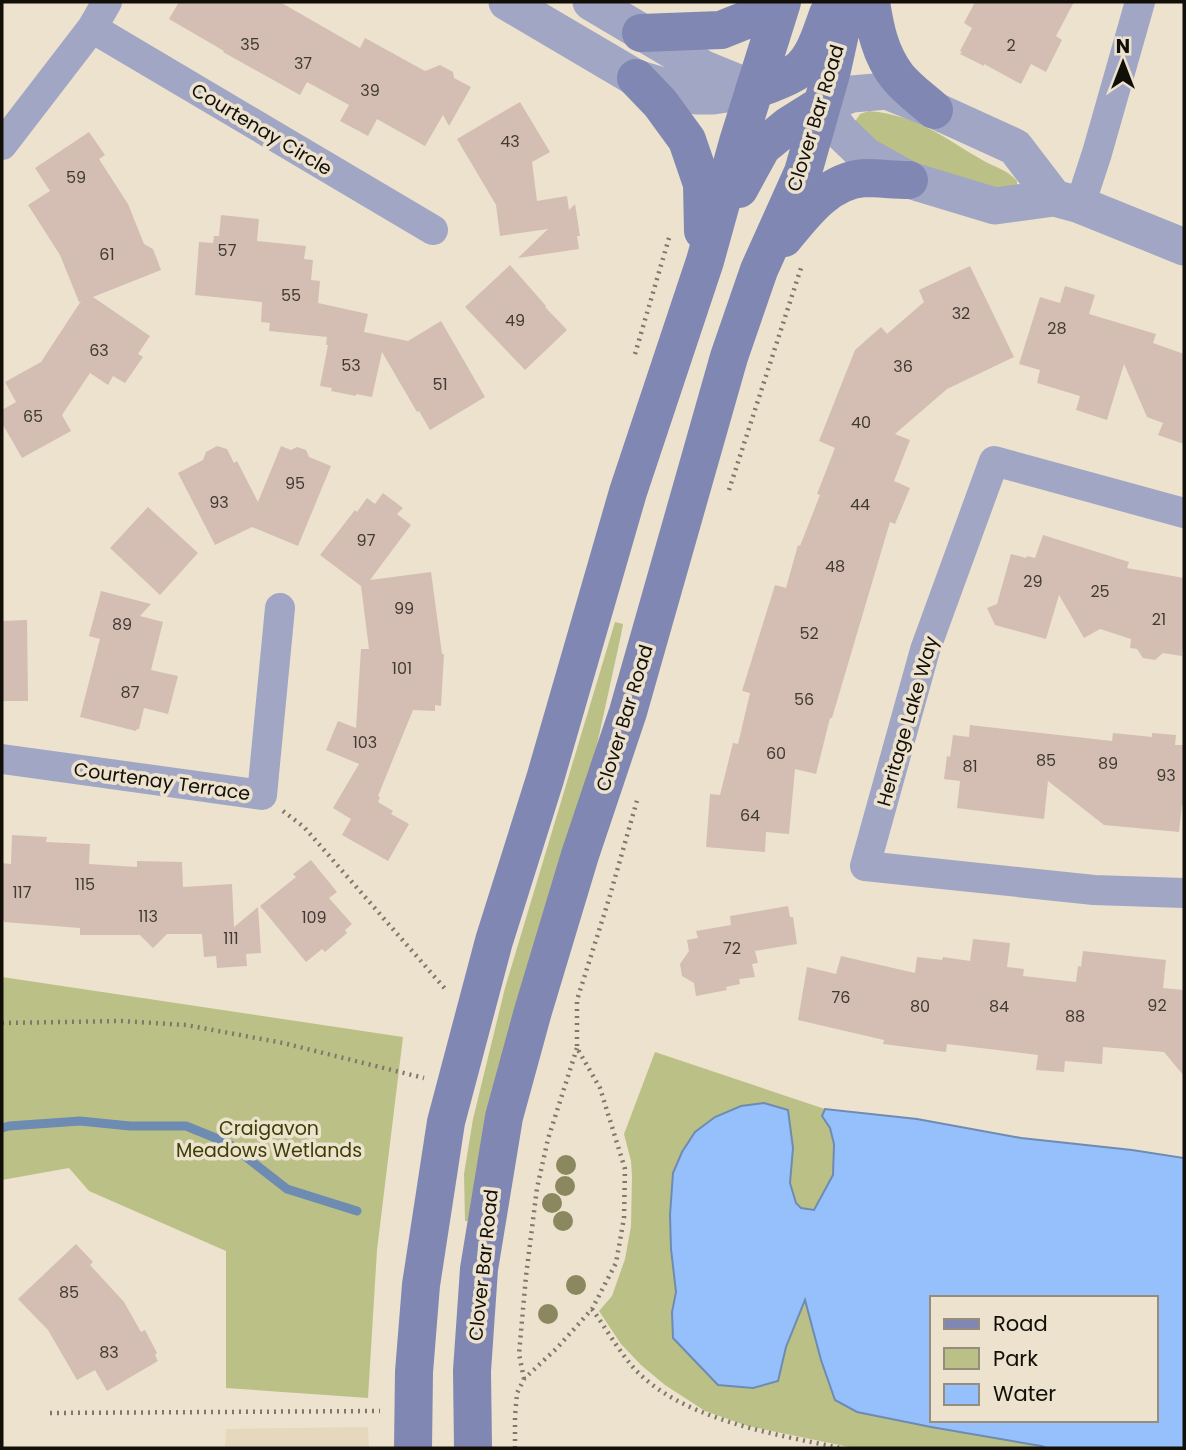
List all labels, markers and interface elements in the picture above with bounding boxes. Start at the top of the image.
north arrow [1088,28,1158,98]
house number: 35 [240,33,260,56]
text: N [1116,33,1130,60]
house number: 2 [1006,34,1016,57]
street label: Clover Bar Road [780,41,851,195]
house number: 37 [294,52,312,75]
street label: Courtenay Circle [186,77,337,182]
house number: 39 [360,79,380,102]
house number: 43 [500,130,520,153]
house number: 59 [66,166,86,189]
house number: 57 [218,239,237,262]
house number: 61 [99,243,115,266]
house number: 55 [281,284,301,307]
house number: 32 [952,302,970,325]
house number: 49 [505,309,525,332]
house number: 28 [1047,317,1067,340]
house number: 63 [89,339,109,362]
house number: 53 [341,354,361,377]
house number: 36 [893,355,913,378]
house number: 51 [432,373,448,396]
house number: 65 [23,405,43,428]
house number: 40 [851,411,871,434]
house number: 95 [285,472,305,495]
house number: 93 [209,491,229,514]
house number: 44 [850,493,870,516]
house number: 97 [357,529,376,552]
house number: 48 [825,555,845,578]
house number: 29 [1023,570,1043,593]
house number: 25 [1090,580,1110,603]
house number: 99 [394,597,414,620]
house number: 21 [1152,608,1166,631]
house number: 89 [112,613,132,636]
house number: 52 [799,622,819,645]
street label: Heritage Lake Way [870,633,945,809]
street label: Clover Bar Road [589,641,660,795]
house number: 101 [392,657,412,680]
house number: 87 [121,681,140,704]
house number: 56 [794,688,814,711]
house number: 103 [353,731,377,754]
house number: 60 [766,742,786,765]
house number: 85 [1036,749,1056,772]
house number: 89 [1098,752,1118,775]
house number: 81 [962,755,978,778]
street label: Courtenay Terrace [72,756,252,807]
house number: 93 [1156,764,1176,787]
house number: 64 [740,804,760,827]
house number: 115 [75,873,95,896]
house number: 117 [13,881,32,904]
house number: 113 [138,905,158,928]
house number: 109 [301,906,327,929]
house number: 111 [223,927,239,950]
house number: 72 [723,937,741,960]
house number: 76 [832,986,850,1009]
house number: 92 [1147,994,1167,1017]
house number: 80 [910,995,930,1018]
house number: 84 [989,995,1009,1018]
house number: 88 [1065,1005,1085,1028]
park label: Craigavon Meadows Wetlands [176,1115,362,1164]
street label: Clover Bar Road [462,1188,505,1342]
house number: 85 [59,1281,79,1304]
legend [930,1296,1158,1422]
text: Road [993,1309,1048,1338]
house number: 83 [99,1341,119,1364]
text: Park [993,1344,1038,1373]
text: Water [993,1379,1056,1408]

